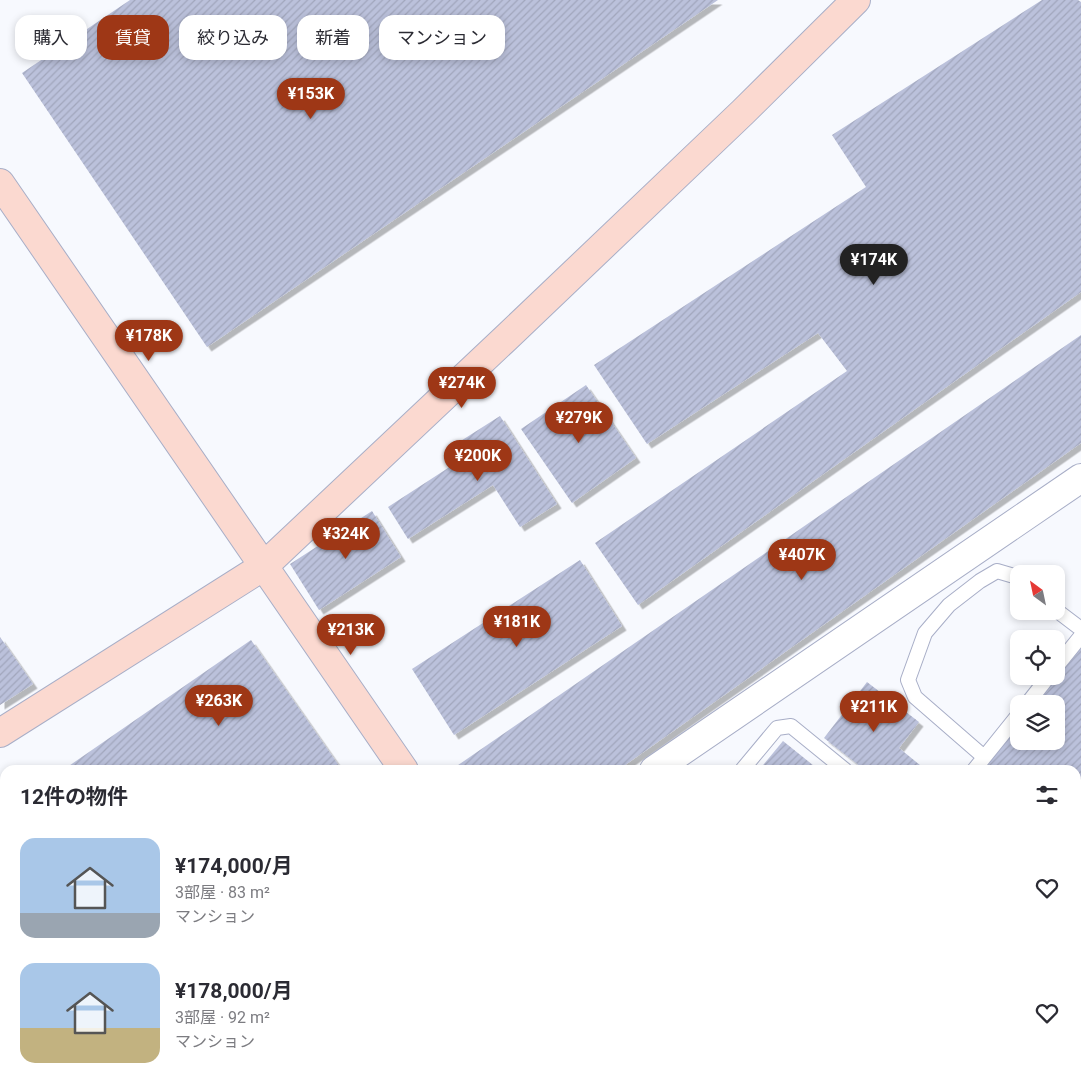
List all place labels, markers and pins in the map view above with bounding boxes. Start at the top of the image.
pin: ¥153K [276,78,346,120]
pin: ¥174K [839,244,909,286]
pin: ¥178K [114,320,184,362]
pin: ¥274K [427,366,497,409]
pin: ¥279K [544,402,614,444]
pin: ¥200K [443,440,513,482]
pin: ¥324K [311,518,381,560]
pin: ¥407K [767,538,837,581]
pin: ¥181K [482,606,552,648]
pin: ¥213K [316,614,386,656]
pin: ¥263K [184,684,254,727]
pin: ¥211K [839,690,909,733]

